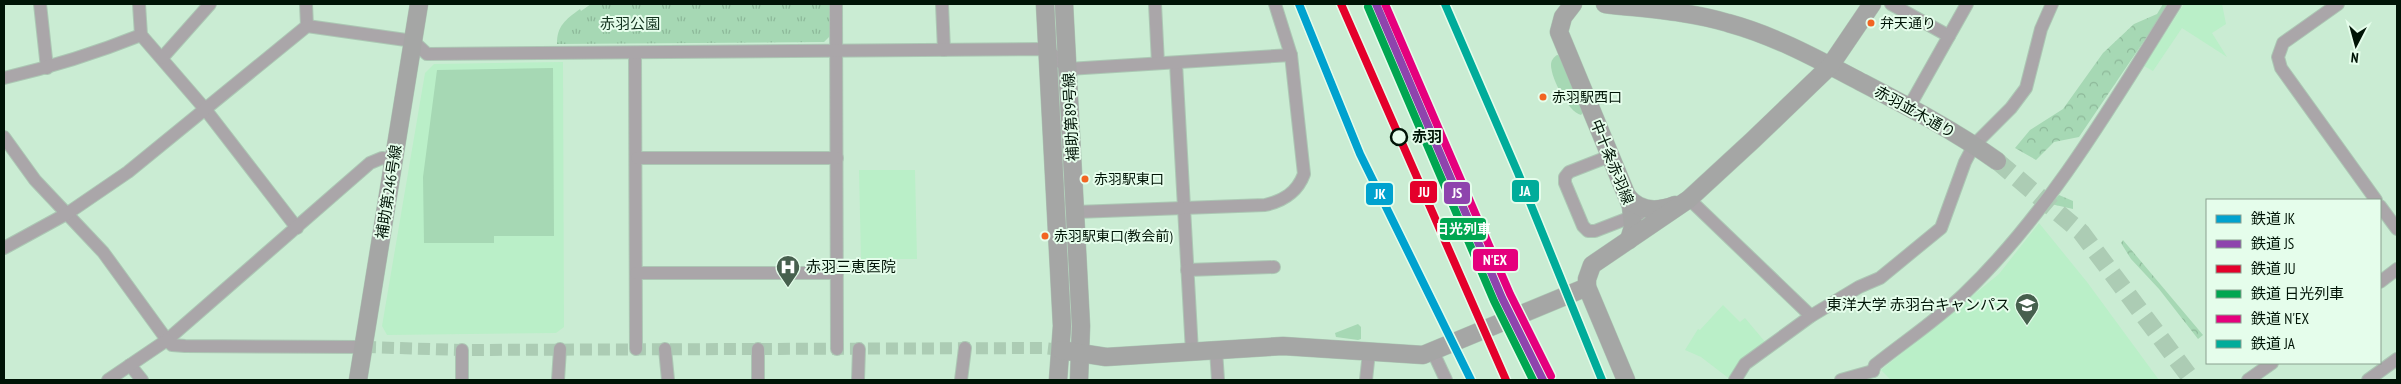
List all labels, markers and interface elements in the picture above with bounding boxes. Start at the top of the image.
park label: 赤羽公園 [600,14,660,33]
place label: 弁天通り [1880,14,1936,32]
marker: 弁天通り [1866,18,1876,28]
north arrow [2331,20,2381,70]
text: N [2350,49,2359,67]
street label: 補助第89号線 [1059,72,1082,162]
street label: 赤羽並木通り [1871,81,1959,142]
place label: 赤羽駅西口 [1552,88,1622,106]
marker: 赤羽駅西口 [1538,92,1548,102]
street label: 中十条赤羽線 [1587,117,1638,207]
place label: 赤羽 [1412,127,1442,146]
marker: 赤羽 [1390,128,1408,146]
street label: 補助第246号線 [372,143,405,240]
place label: 赤羽駅東口 [1094,170,1164,188]
marker: 赤羽駅東口 [1080,174,1090,184]
line badge: JA [1511,179,1540,203]
line badge: JU [1409,180,1438,204]
line badge: JS [1443,181,1471,205]
line badge: JK [1365,182,1394,206]
text: JA [1518,182,1532,200]
text: JU [1417,183,1430,201]
text: JS [1451,184,1462,202]
text: JK [1373,185,1386,203]
legend [2206,199,2381,364]
text: 鉄道 JK [2251,209,2296,228]
line badge: 日光列車 [1439,217,1487,241]
text: 日光列車 [1435,220,1491,238]
place label: 赤羽駅東口(教会前) [1054,227,1173,245]
marker: 赤羽駅東口(教会前) [1040,231,1050,241]
text: 鉄道 JS [2251,234,2294,253]
line badge: N'EX [1472,248,1519,272]
text: N'EX [1483,251,1508,269]
hospital icon: 赤羽三恵医院 [775,254,801,288]
place label: 赤羽三恵医院 [806,257,896,276]
text: 鉄道 JU [2251,259,2296,278]
text: 鉄道 日光列車 [2251,284,2344,303]
school or university icon: 東洋大学 赤羽台キャンパス [2014,292,2040,326]
place label: 東洋大学 赤羽台キャンパス [1827,295,2010,314]
text: 鉄道 N'EX [2251,309,2309,328]
text: 鉄道 JA [2251,334,2296,353]

